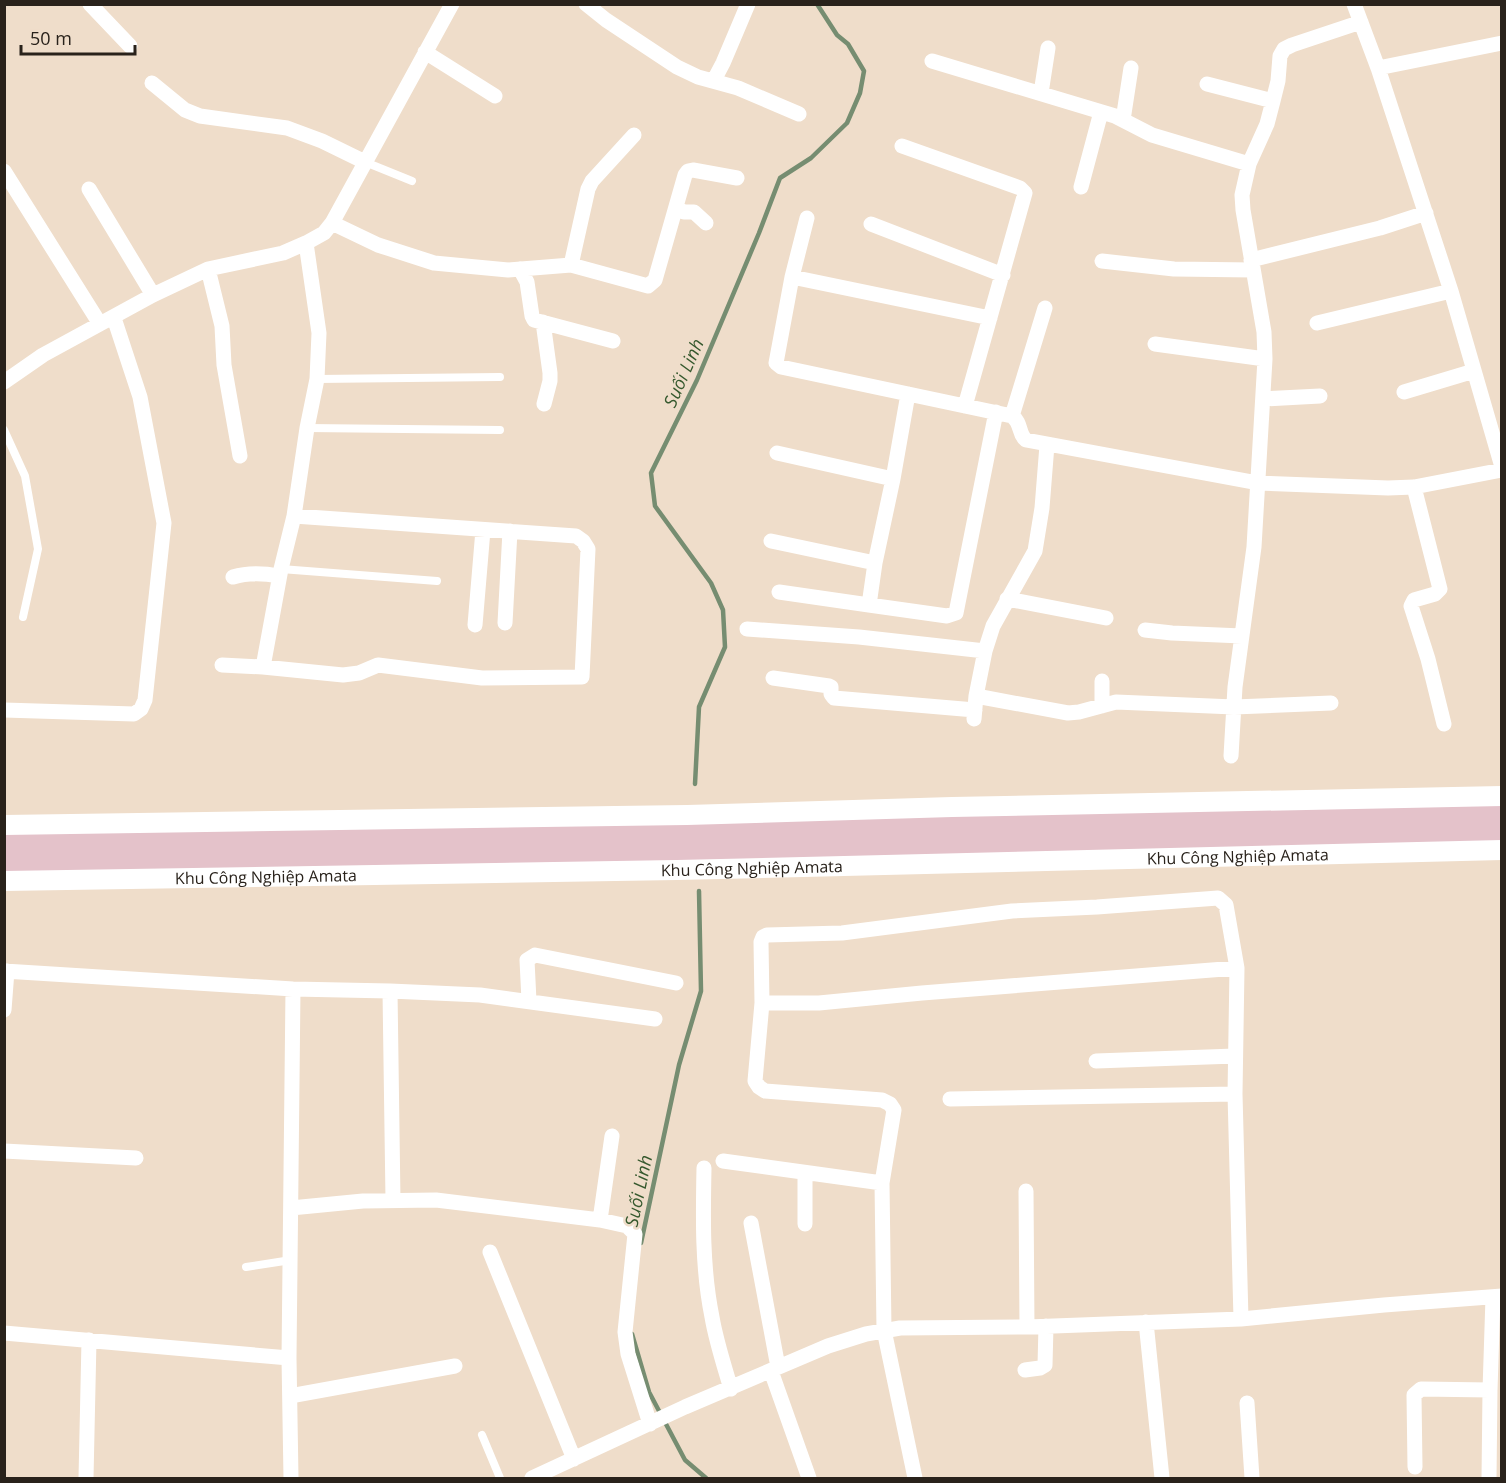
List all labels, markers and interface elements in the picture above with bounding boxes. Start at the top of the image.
scale bar [21,18,135,56]
text: 50 m [30,26,72,50]
water label: Suối Linh [657,334,709,411]
street label: Khu Công Nghiệp Amata [1147,843,1329,870]
street label: Khu Công Nghiệp Amata [661,855,843,881]
street label: Khu Công Nghiệp Amata [175,864,357,889]
water label: Suối Linh [619,1153,657,1229]

